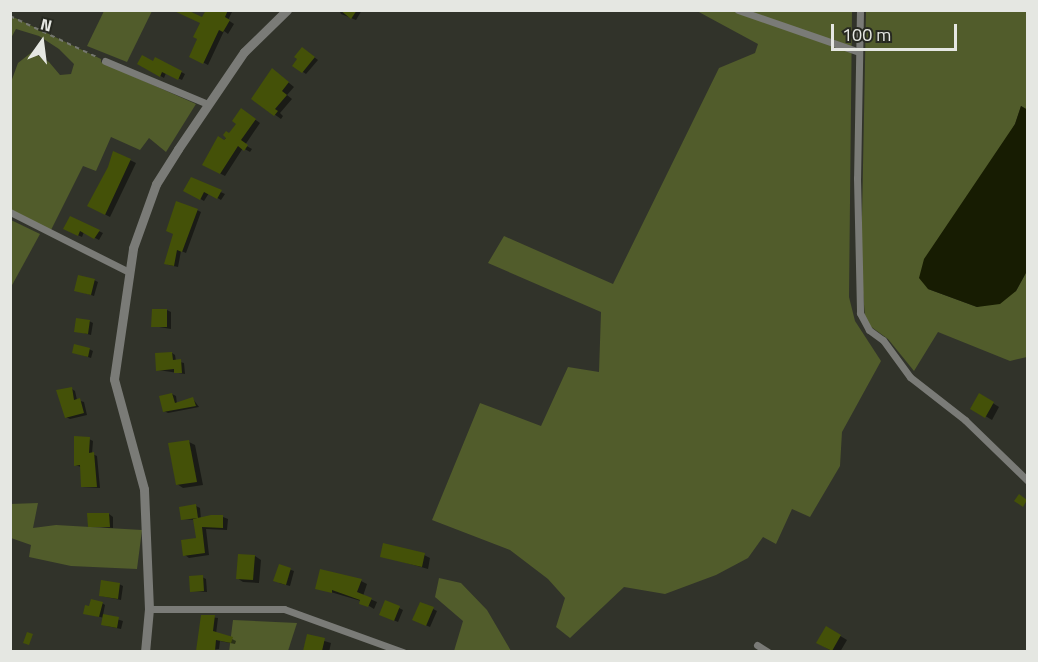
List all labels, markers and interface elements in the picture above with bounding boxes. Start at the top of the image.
north arrow [12,12,72,72]
text: N [38,12,55,38]
scale bar [834,12,960,50]
text: 100 m [842,21,891,48]

